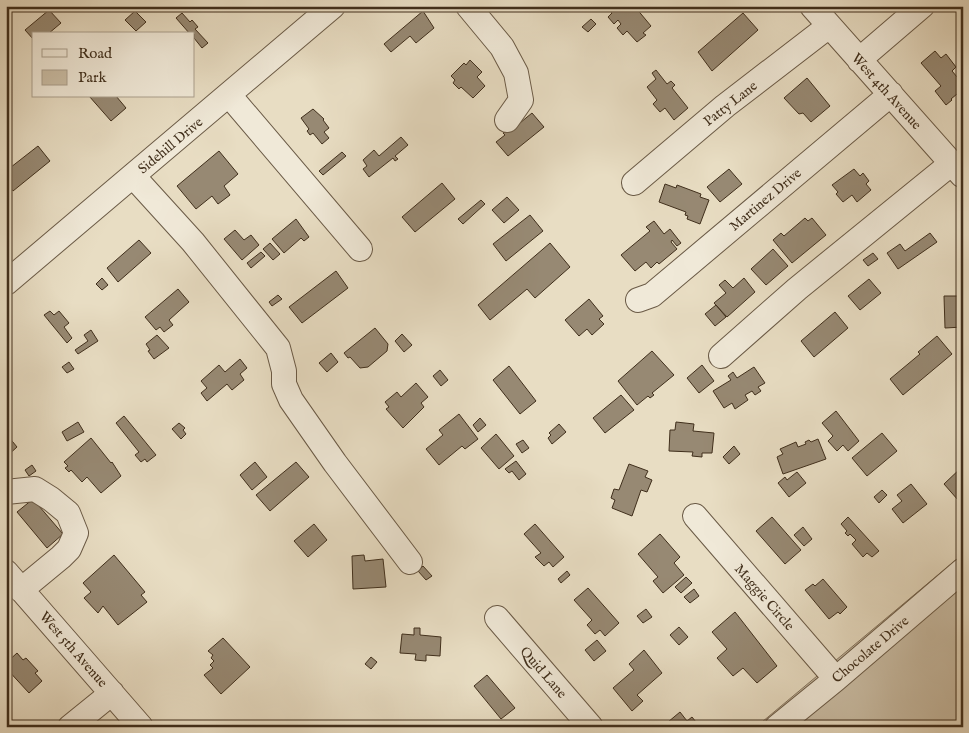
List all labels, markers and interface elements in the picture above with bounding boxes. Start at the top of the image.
legend [32,32,195,98]
text: Road [78,44,113,63]
street label: West 4th Avenue [847,50,926,134]
text: Park [78,68,108,87]
street label: Patty Lane [700,77,762,130]
street label: Sidehill Drive [134,113,207,178]
street label: Martinez Drive [726,164,806,235]
street label: Maggie Circle [730,561,799,635]
street label: West 5th Avenue [35,608,112,692]
street label: Chocolate Drive [828,612,913,687]
street label: Quid Lane [516,643,571,703]

